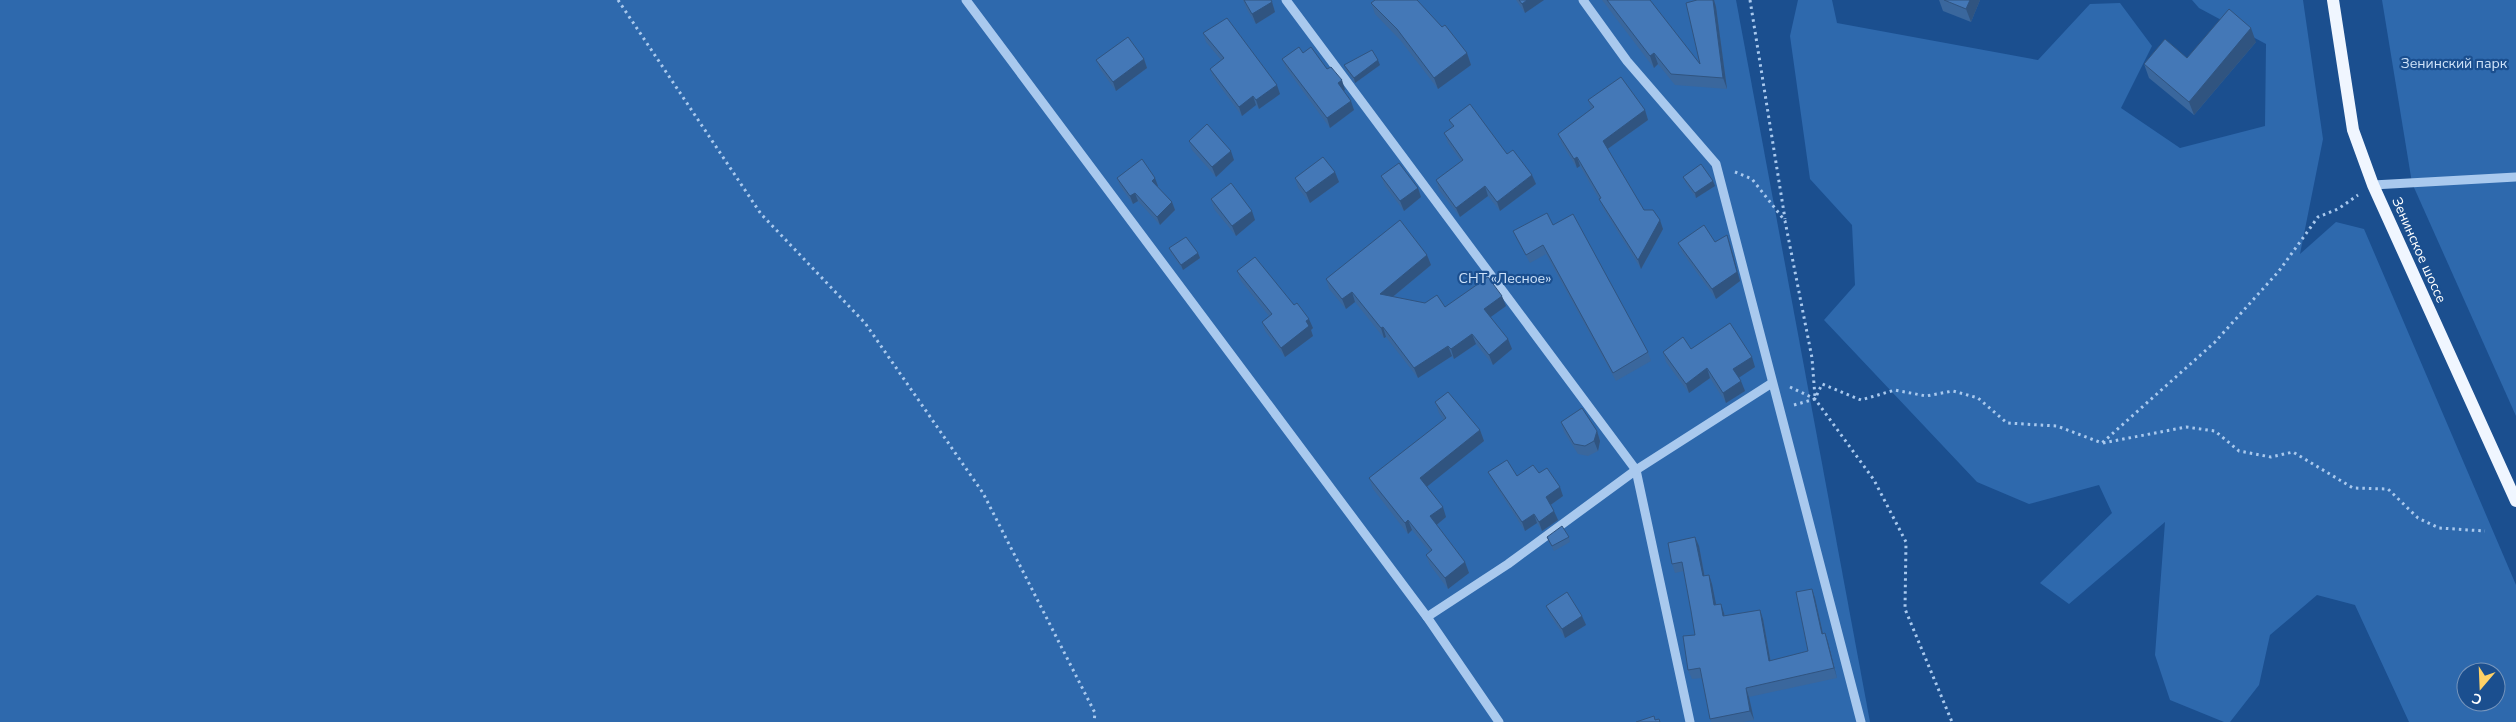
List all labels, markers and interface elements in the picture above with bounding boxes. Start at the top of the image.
park label: Зенинский парк [2401,54,2508,73]
street label: Зенинское шоссе [2387,194,2451,306]
park label: СНТ «Лесное» [1459,269,1551,288]
north arrow [2456,662,2506,712]
text: С [2469,688,2485,709]

